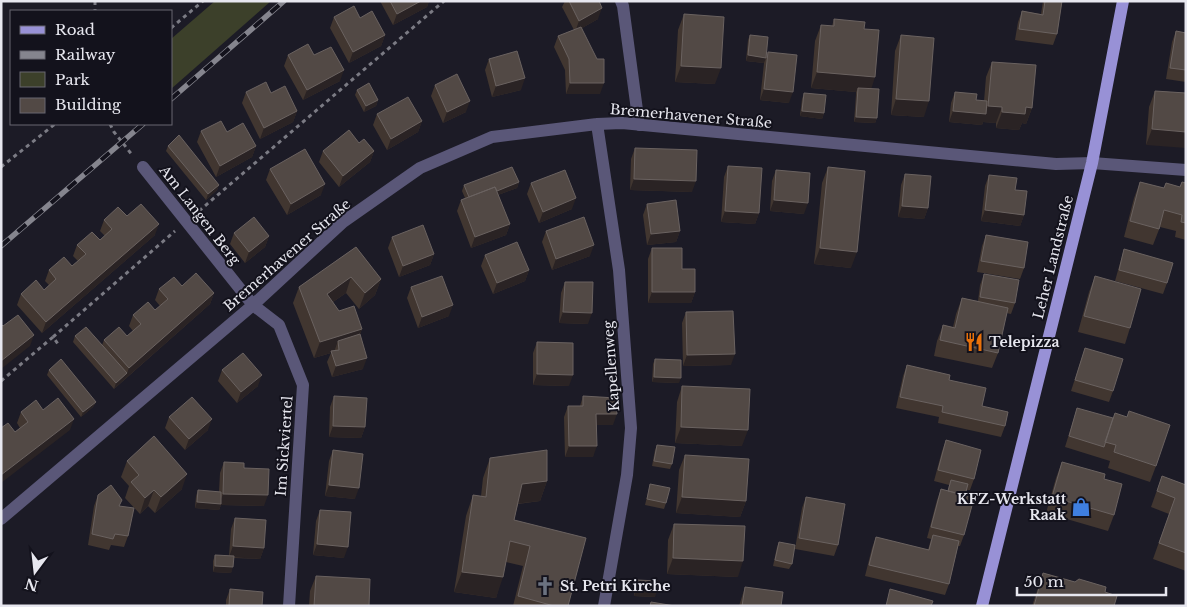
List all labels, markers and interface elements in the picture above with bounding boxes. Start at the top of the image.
legend [10,10,172,125]
text: Road [55,20,95,39]
text: Railway [55,45,116,64]
text: Park [55,70,91,89]
text: Building [55,95,122,114]
street label: Bremerhavener Straße [609,100,773,132]
street label: Am Langen Berg [155,161,245,269]
street label: Leher Landstraße [1029,193,1077,321]
street label: Bremerhavener Straße [220,195,354,315]
street label: Kapellenweg [599,319,623,412]
restaurant icon: Telepizza [963,331,985,353]
place label: Telepizza [989,333,1060,351]
street label: Im Sickviertel [272,395,297,497]
place label: KFZ-Werkstatt Raak [957,490,1067,524]
shop icon: KFZ-Werkstatt Raak [1070,496,1092,518]
north arrow [10,547,60,597]
scale bar [1017,564,1166,596]
text: 50 m [1024,572,1064,591]
text: N [23,574,40,595]
church icon: St. Petri Kirche [534,575,556,597]
place label: St. Petri Kirche [560,577,670,595]

